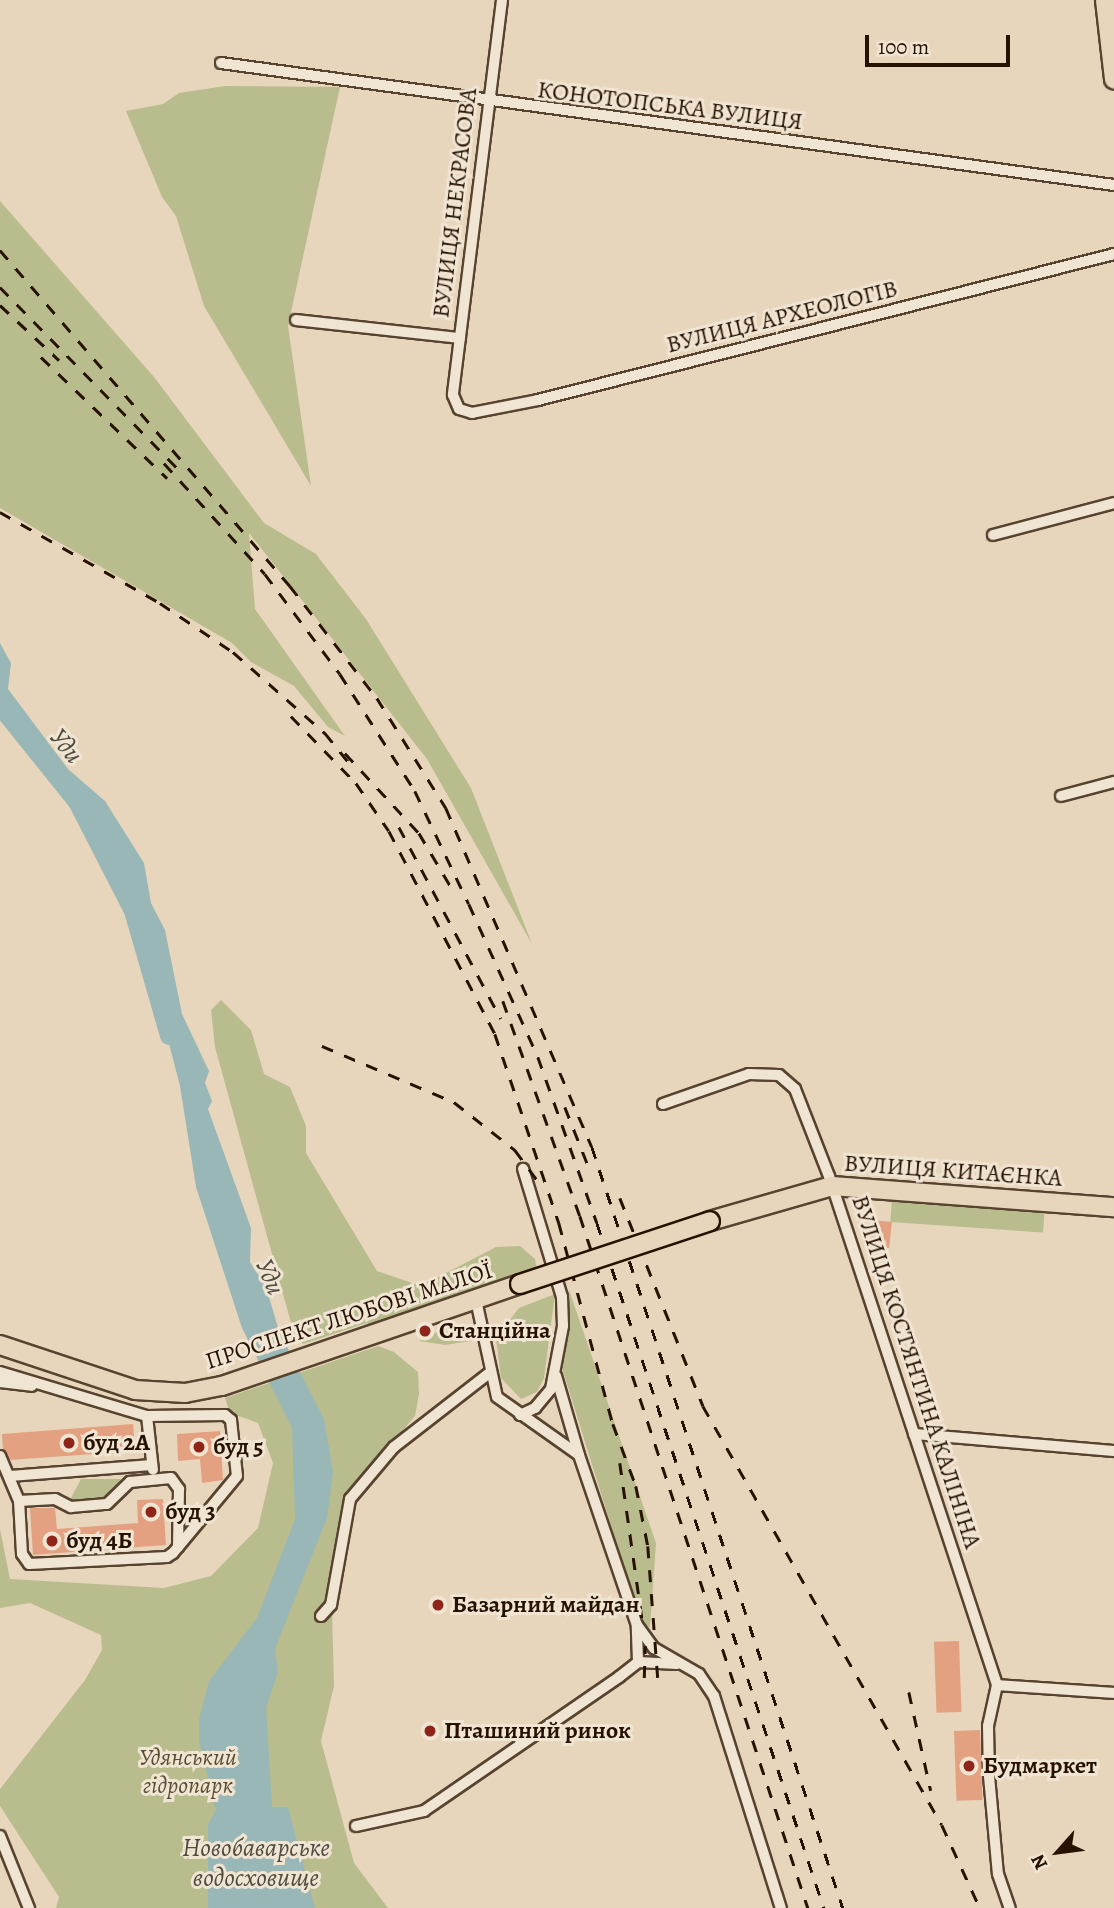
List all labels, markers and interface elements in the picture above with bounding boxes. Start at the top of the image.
scale bar [869,21,1014,65]
text: 100 m [878,33,929,61]
street label: КОНОТОПСЬКА ВУЛИЦЯ [536,75,804,137]
street label: ВУЛИЦЯ НЕКРАСОВА [427,87,483,319]
street label: ВУЛИЦЯ АРХЕОЛОГІВ [663,274,901,360]
water label: Уди [43,722,89,770]
street label: ВУЛИЦЯ КИТАЄНКА [843,1149,1063,1193]
street label: ВУЛИЦЯ КОСТЯНТИНА КАЛІНІНА [845,1192,987,1552]
water label: Уди [249,1254,291,1300]
street label: ПРОСПЕКТ ЛЮБОВІ МАЛОЇ [202,1256,496,1376]
place label: Станційна [439,1317,551,1345]
marker: Станційна [417,1323,433,1339]
place label: буд 2А [83,1429,150,1457]
place label: буд 5 [213,1433,264,1461]
marker: буд 2А [61,1435,77,1451]
marker: буд 5 [191,1439,207,1455]
place label: буд 3 [165,1498,216,1526]
marker: буд 3 [143,1504,159,1520]
place label: буд 4Б [66,1527,133,1555]
marker: буд 4Б [44,1533,60,1549]
place label: Базарний майдан [452,1591,640,1619]
marker: Базарний майдан [430,1597,446,1613]
place label: Пташиний ринок [444,1717,631,1745]
marker: Пташиний ринок [422,1723,438,1739]
park label: Удянський гідропарк [139,1744,237,1800]
place label: Будмаркет [983,1752,1097,1780]
marker: Будмаркет [961,1758,977,1774]
north arrow [1023,1817,1093,1887]
water label: Новобаварське водосховище [182,1832,330,1894]
text: N [1025,1850,1054,1874]

